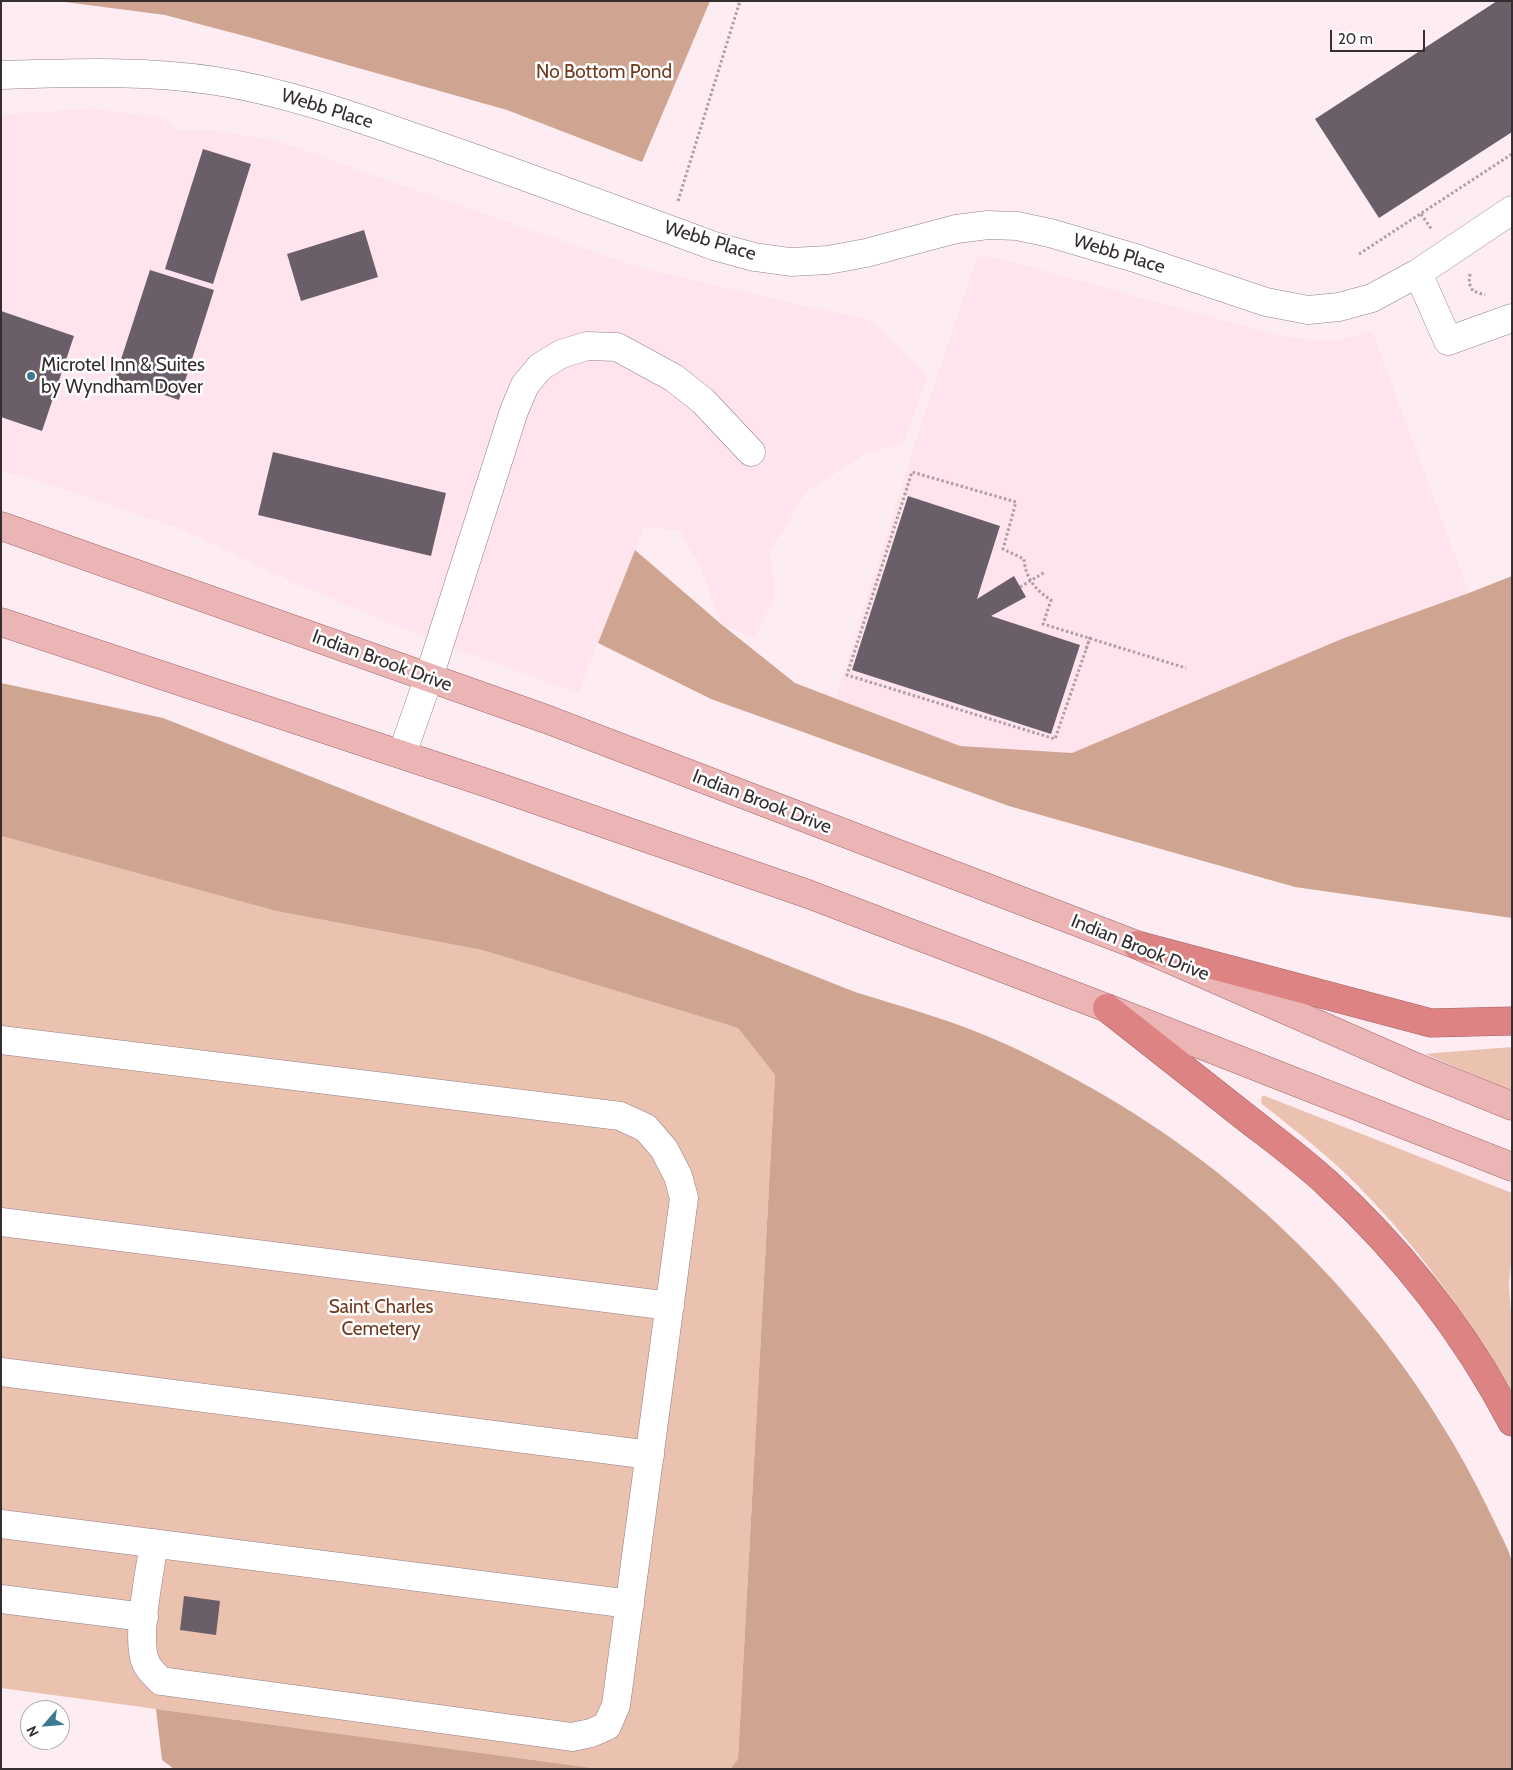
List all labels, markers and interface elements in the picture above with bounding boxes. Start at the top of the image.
scale bar [1333,20,1428,52]
text: 20 m [1338,30,1373,48]
park label: No Bottom Pond [536,61,672,83]
street label: Webb Place [278,84,376,134]
street label: Webb Place [661,216,759,266]
street label: Webb Place [1070,229,1168,279]
place label: Microtel Inn & Suites by Wyndham Dover [41,354,205,398]
marker: Microtel Inn & Suites by Wyndham Dover [25,370,37,382]
street label: Indian Brook Drive [309,625,455,697]
street label: Indian Brook Drive [689,765,835,839]
street label: Indian Brook Drive [1068,910,1212,986]
park label: Saint Charles Cemetery [329,1296,433,1340]
north arrow [20,1700,70,1750]
text: N [22,1723,43,1740]

